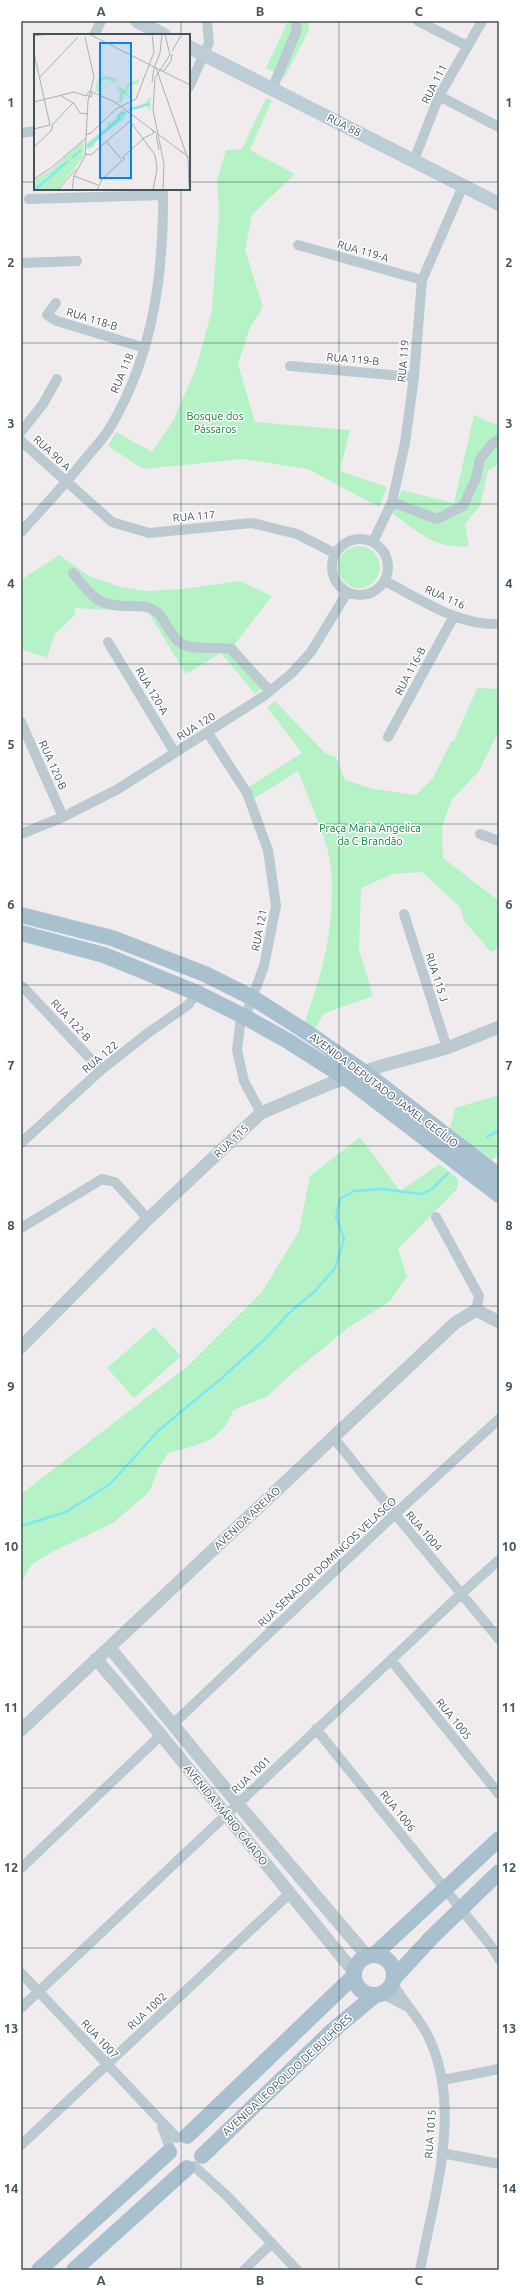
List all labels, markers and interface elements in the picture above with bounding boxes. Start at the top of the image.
text: A [96,4,106,18]
text: B [256,4,265,18]
text: C [415,4,424,18]
inset map [34,34,190,190]
street label: RUA 111 [419,62,449,106]
text: 1 [7,95,15,109]
text: 1 [505,95,513,109]
street label: RUA 88 [325,111,363,139]
street label: RUA 119-A [336,238,391,264]
text: 2 [7,255,15,269]
text: 2 [505,255,513,269]
street label: RUA 118-B [65,306,119,332]
street label: RUA 119 [395,339,411,383]
street label: RUA 118 [108,351,136,395]
street label: RUA 119-B [326,351,380,367]
park label: Bosque dos Pássaros [186,410,244,435]
text: 3 [7,416,15,430]
text: 3 [505,416,513,430]
street label: RUA 90 A [31,433,74,474]
street label: RUA 117 [172,508,216,524]
text: 4 [7,576,15,590]
text: 4 [505,576,513,590]
street label: RUA 116 [423,583,467,611]
street label: RUA 116-B [392,645,428,697]
street label: RUA 120-A [133,665,171,718]
street label: RUA 120 [175,710,217,742]
text: 5 [7,737,15,751]
text: 5 [505,737,513,751]
street label: RUA 120-B [37,738,69,792]
park label: Praça Maria Angelica da C Brandão [319,822,421,847]
text: 6 [7,897,15,911]
text: 6 [505,897,513,911]
street label: RUA 121 [249,908,269,952]
street label: RUA 115 J [423,951,451,1003]
street label: RUA 122-B [49,997,93,1043]
street label: AVENIDA DEPUTADO JAMEL CECÍLIO [307,1029,461,1150]
street label: RUA 122 [80,1039,120,1075]
text: 7 [7,1058,15,1072]
text: 7 [505,1058,513,1072]
street label: RUA 115 [211,1122,251,1160]
text: 8 [7,1218,15,1232]
text: 8 [505,1218,513,1232]
text: 9 [7,1379,15,1393]
text: 9 [505,1379,513,1393]
street label: AVENIDA AREIÃO [211,1484,283,1552]
street label: RUA SENADOR DOMINGOS VELASCO [255,1495,399,1629]
street label: RUA 1004 [403,1509,445,1553]
text: 10 [4,1539,18,1553]
text: 10 [502,1539,516,1553]
street label: RUA 1005 [434,1696,474,1742]
text: 11 [4,1700,18,1714]
text: 11 [502,1700,516,1714]
street label: RUA 1001 [229,1754,273,1796]
street label: AVENIDA MÁRIO CAIADO [182,1762,271,1868]
street label: RUA 1006 [378,1788,418,1834]
text: 12 [4,1860,18,1874]
text: 12 [502,1860,516,1874]
street label: RUA 1002 [125,1990,169,2032]
street label: AVENIDA LEOPOLDO DE BULHÕES [220,2012,354,2138]
street label: RUA 1007 [79,2017,121,2061]
text: 13 [4,2021,18,2035]
text: 13 [502,2021,516,2035]
street label: RUA 1015 [422,2109,438,2159]
text: 14 [4,2181,18,2195]
text: 14 [502,2181,516,2195]
text: A [96,2273,106,2287]
text: B [256,2273,265,2287]
text: C [415,2273,424,2287]

